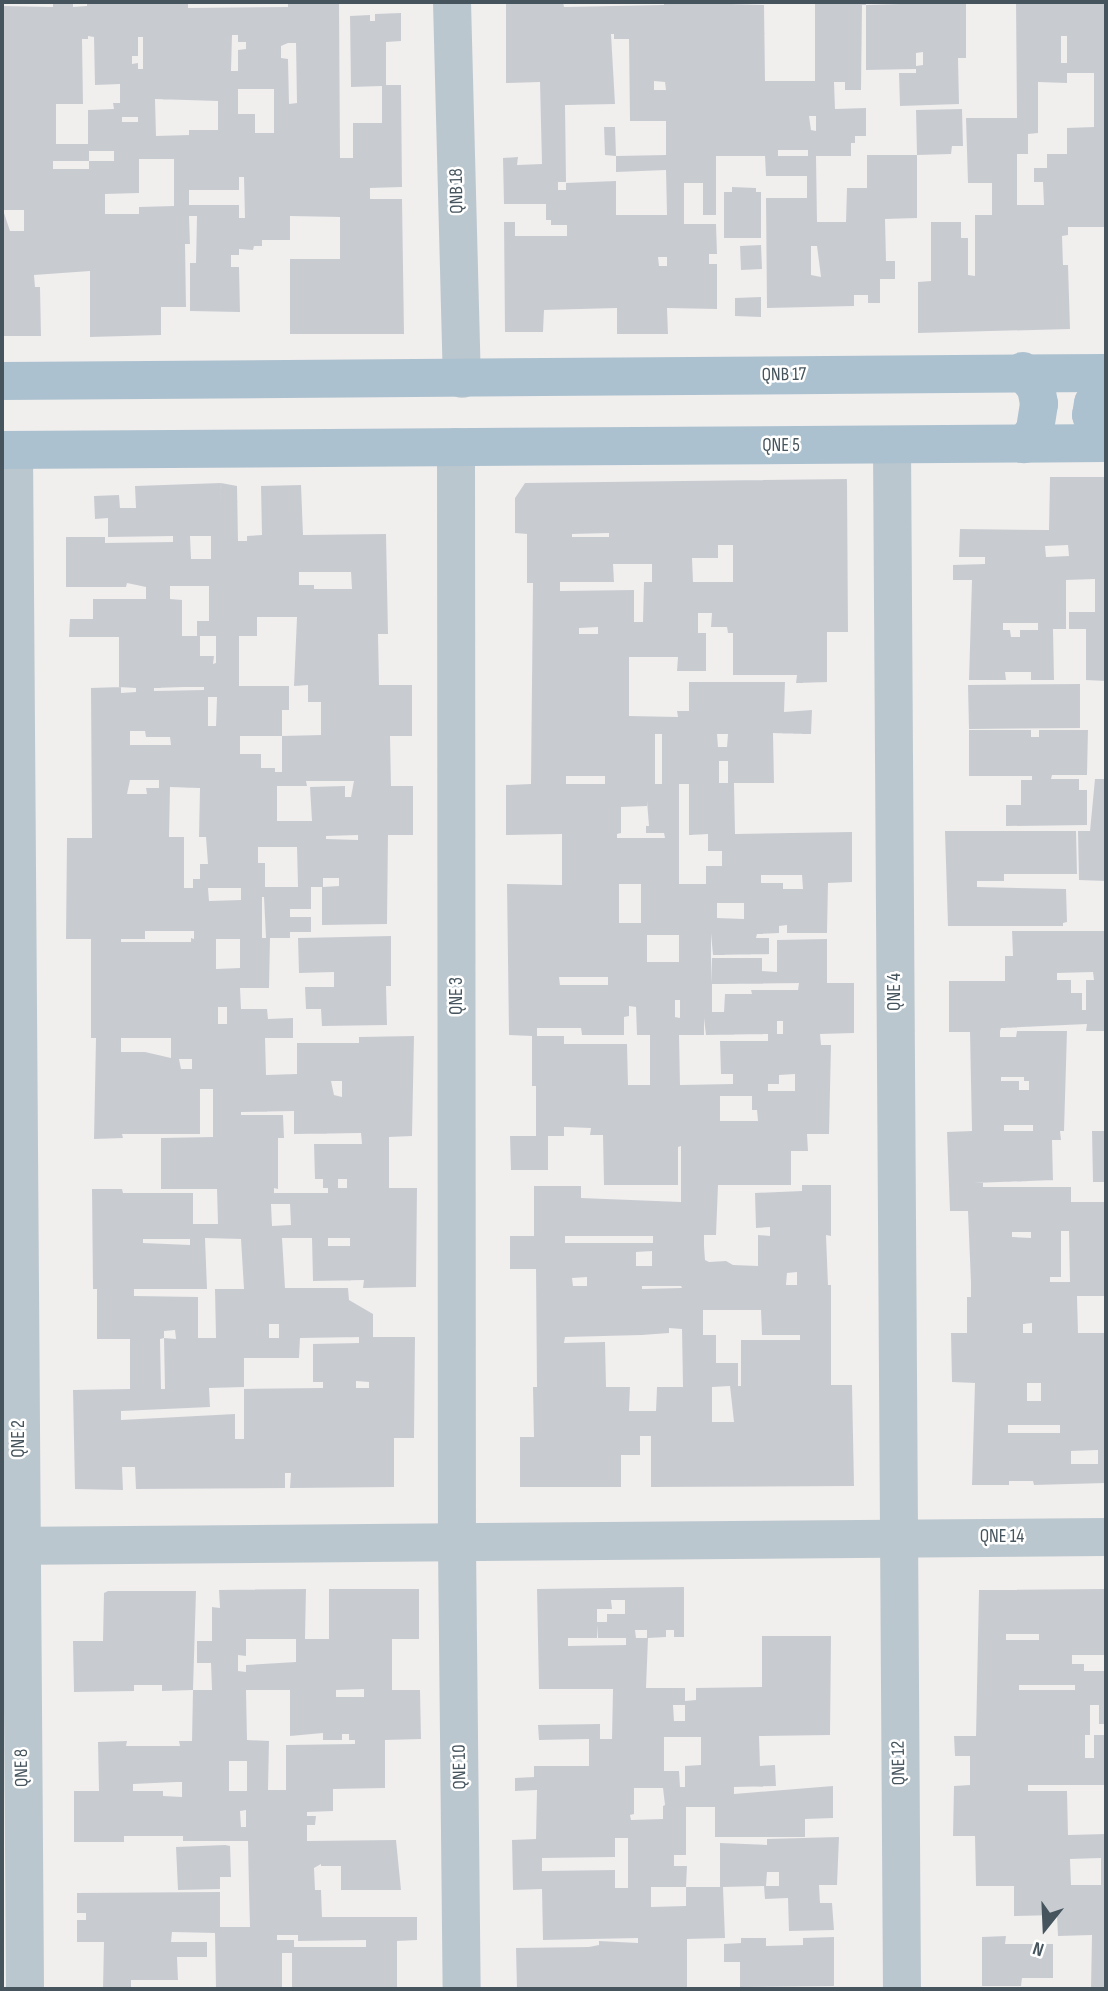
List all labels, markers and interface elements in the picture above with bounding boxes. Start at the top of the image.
street label: QNB 18 [445,168,469,214]
street label: QNB 17 [761,363,807,387]
street label: QNE 5 [762,435,800,457]
street label: QNE 4 [884,973,906,1011]
street label: QNE 3 [446,977,468,1015]
street label: QNE 2 [8,1420,30,1458]
street label: QNE 14 [980,1526,1024,1548]
street label: QNE 12 [887,1741,911,1785]
street label: QNE 10 [448,1744,472,1790]
street label: QNE 8 [10,1749,34,1787]
north arrow [1010,1893,1080,1963]
text: N [1030,1936,1047,1961]

